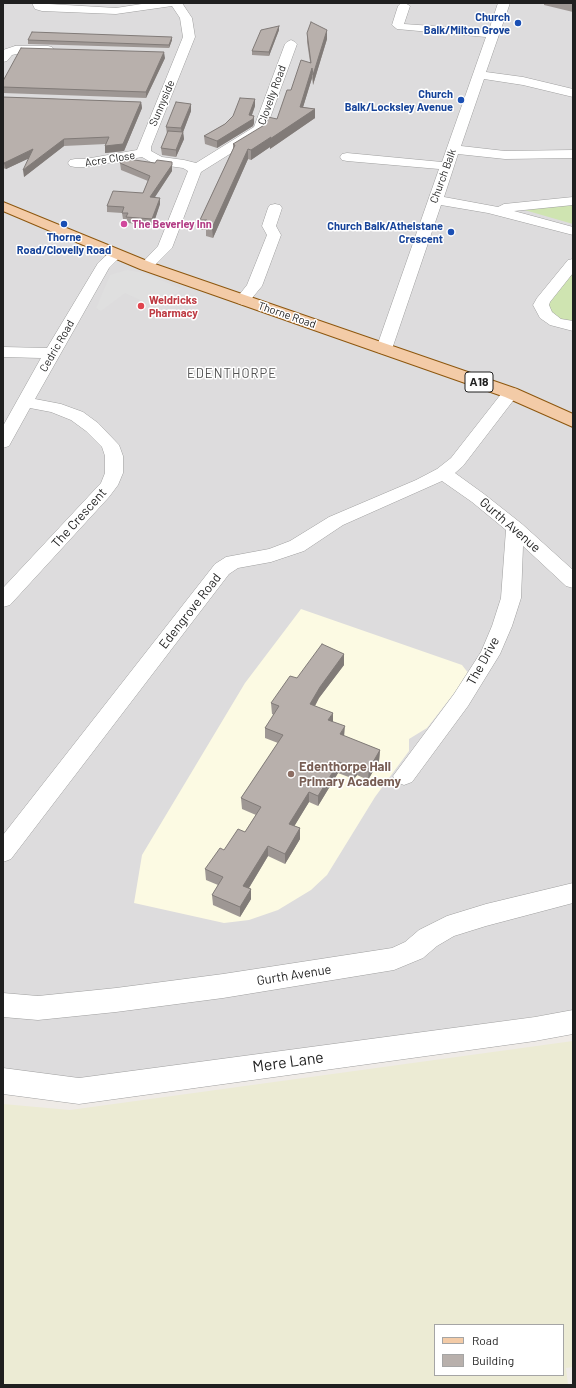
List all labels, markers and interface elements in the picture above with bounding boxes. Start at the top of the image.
place label: Church Balk/Milton Grove [424,10,510,36]
marker: Church Balk/Milton Grove [513,18,523,28]
street label: Clovelly Road [255,63,289,127]
street label: Sunnyside [146,78,178,128]
place label: Church Balk/Locksley Avenue [345,87,453,113]
marker: Church Balk/Locksley Avenue [456,95,466,105]
street label: Church Balk [427,147,459,205]
street label: Acre Close [84,149,136,169]
place label: The Beverley Inn [132,217,212,231]
marker: Thorne Road/Clovelly Road [59,219,69,229]
marker: The Beverley Inn [119,219,129,229]
place label: Church Balk/Athelstane Crescent [327,219,443,245]
marker: Church Balk/Athelstane Crescent [446,227,456,237]
place label: Thorne Road/Clovelly Road [17,230,111,256]
place label: Weldricks Pharmacy [149,293,198,319]
street label: Thorne Road [256,299,318,331]
marker: Weldricks Pharmacy [136,301,146,311]
street label: Cedric Road [37,318,77,374]
district label: EDENTHORPE [187,366,277,382]
road number: A18 [465,372,493,392]
street label: The Crescent [48,485,110,551]
street label: Gurth Avenue [476,494,544,556]
street label: Edengrove Road [156,570,224,652]
street label: The Drive [463,634,503,688]
place label: Edenthorpe Hall Primary Academy [299,759,401,790]
marker: Edenthorpe Hall Primary Academy [286,769,296,779]
street label: Gurth Avenue [255,961,333,989]
street label: Mere Lane [251,1048,325,1076]
legend [434,1324,564,1376]
text: Road [472,1333,499,1347]
text: Building [472,1353,514,1367]

